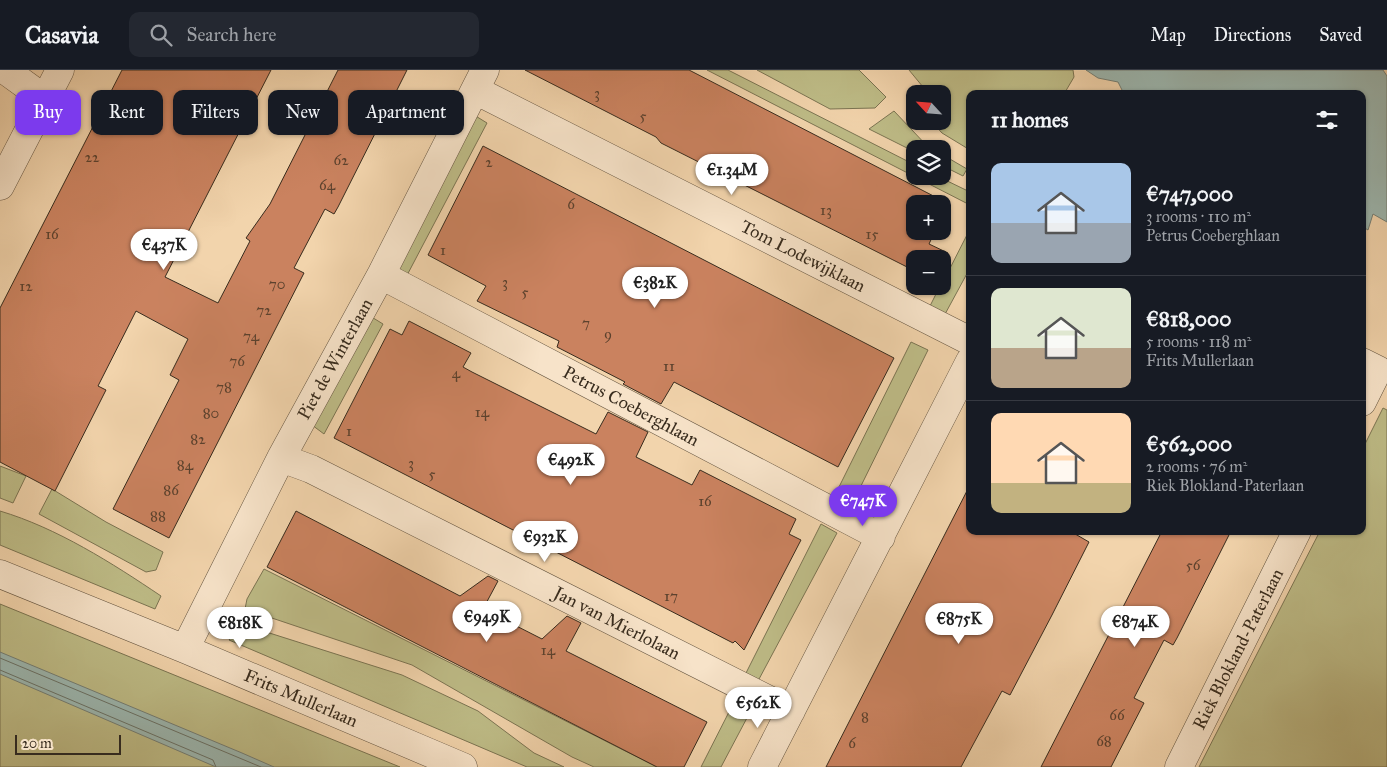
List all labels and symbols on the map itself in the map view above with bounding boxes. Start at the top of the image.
house number: 3 [594,84,600,102]
north arrow [906,85,951,130]
house number: 5 [640,107,647,125]
house number: 22 [85,148,100,166]
house number: 62 [333,151,349,169]
house number: 2 [485,153,493,171]
pin: €1.34M [691,154,773,196]
house number: 64 [319,176,336,194]
house number: 6 [567,195,576,213]
house number: 13 [820,201,832,219]
street label: Tom Lodewijklaan [737,215,869,297]
house number: 16 [45,225,60,243]
house number: 15 [866,225,878,243]
pin: €437K [129,228,199,271]
house number: 1 [440,241,446,259]
pin: €382K [620,266,690,309]
house number: 3 [502,273,508,291]
house number: 70 [269,275,285,293]
house number: 12 [19,277,33,295]
house number: 5 [522,283,529,301]
street label: Piet de Winterlaan [293,294,378,424]
house number: 72 [256,301,272,319]
house number: 7 [582,314,590,332]
house number: 9 [604,325,612,343]
house number: 74 [243,327,260,345]
house number: 76 [229,352,246,370]
house number: 11 [663,357,675,375]
street label: Petrus Coeberghlaan [559,361,703,452]
house number: 4 [452,364,461,382]
house number: 78 [216,378,232,396]
house number: 14 [475,403,490,421]
house number: 80 [203,404,219,422]
house number: 1 [346,422,352,440]
house number: 82 [190,430,206,448]
pin: €492K [536,444,606,486]
house number: 3 [408,454,414,472]
house number: 84 [177,456,194,474]
house number: 5 [429,465,436,483]
house number: 86 [163,481,180,499]
pin: €747K [828,484,898,527]
house number: 16 [698,492,713,510]
house number: 88 [150,507,166,525]
pin: €932K [510,520,580,563]
house number: 56 [1186,556,1202,574]
street label: Riek Blokland-Paterlaan [1188,565,1288,733]
street label: Jan van Mierlolaan [548,581,684,665]
house number: 17 [664,587,678,605]
pin: €949K [452,600,522,643]
pin: €875K [924,602,994,645]
pin: €818K [205,606,275,649]
pin: €874K [1100,606,1170,648]
house number: 14 [541,641,556,659]
street label: Frits Mullerlaan [241,664,361,732]
pin: €562K [723,686,793,729]
house number: 66 [1109,706,1126,724]
house number: 8 [861,708,869,726]
scale bar [15,732,121,755]
house number: 68 [1096,732,1112,750]
house number: 6 [848,734,857,752]

